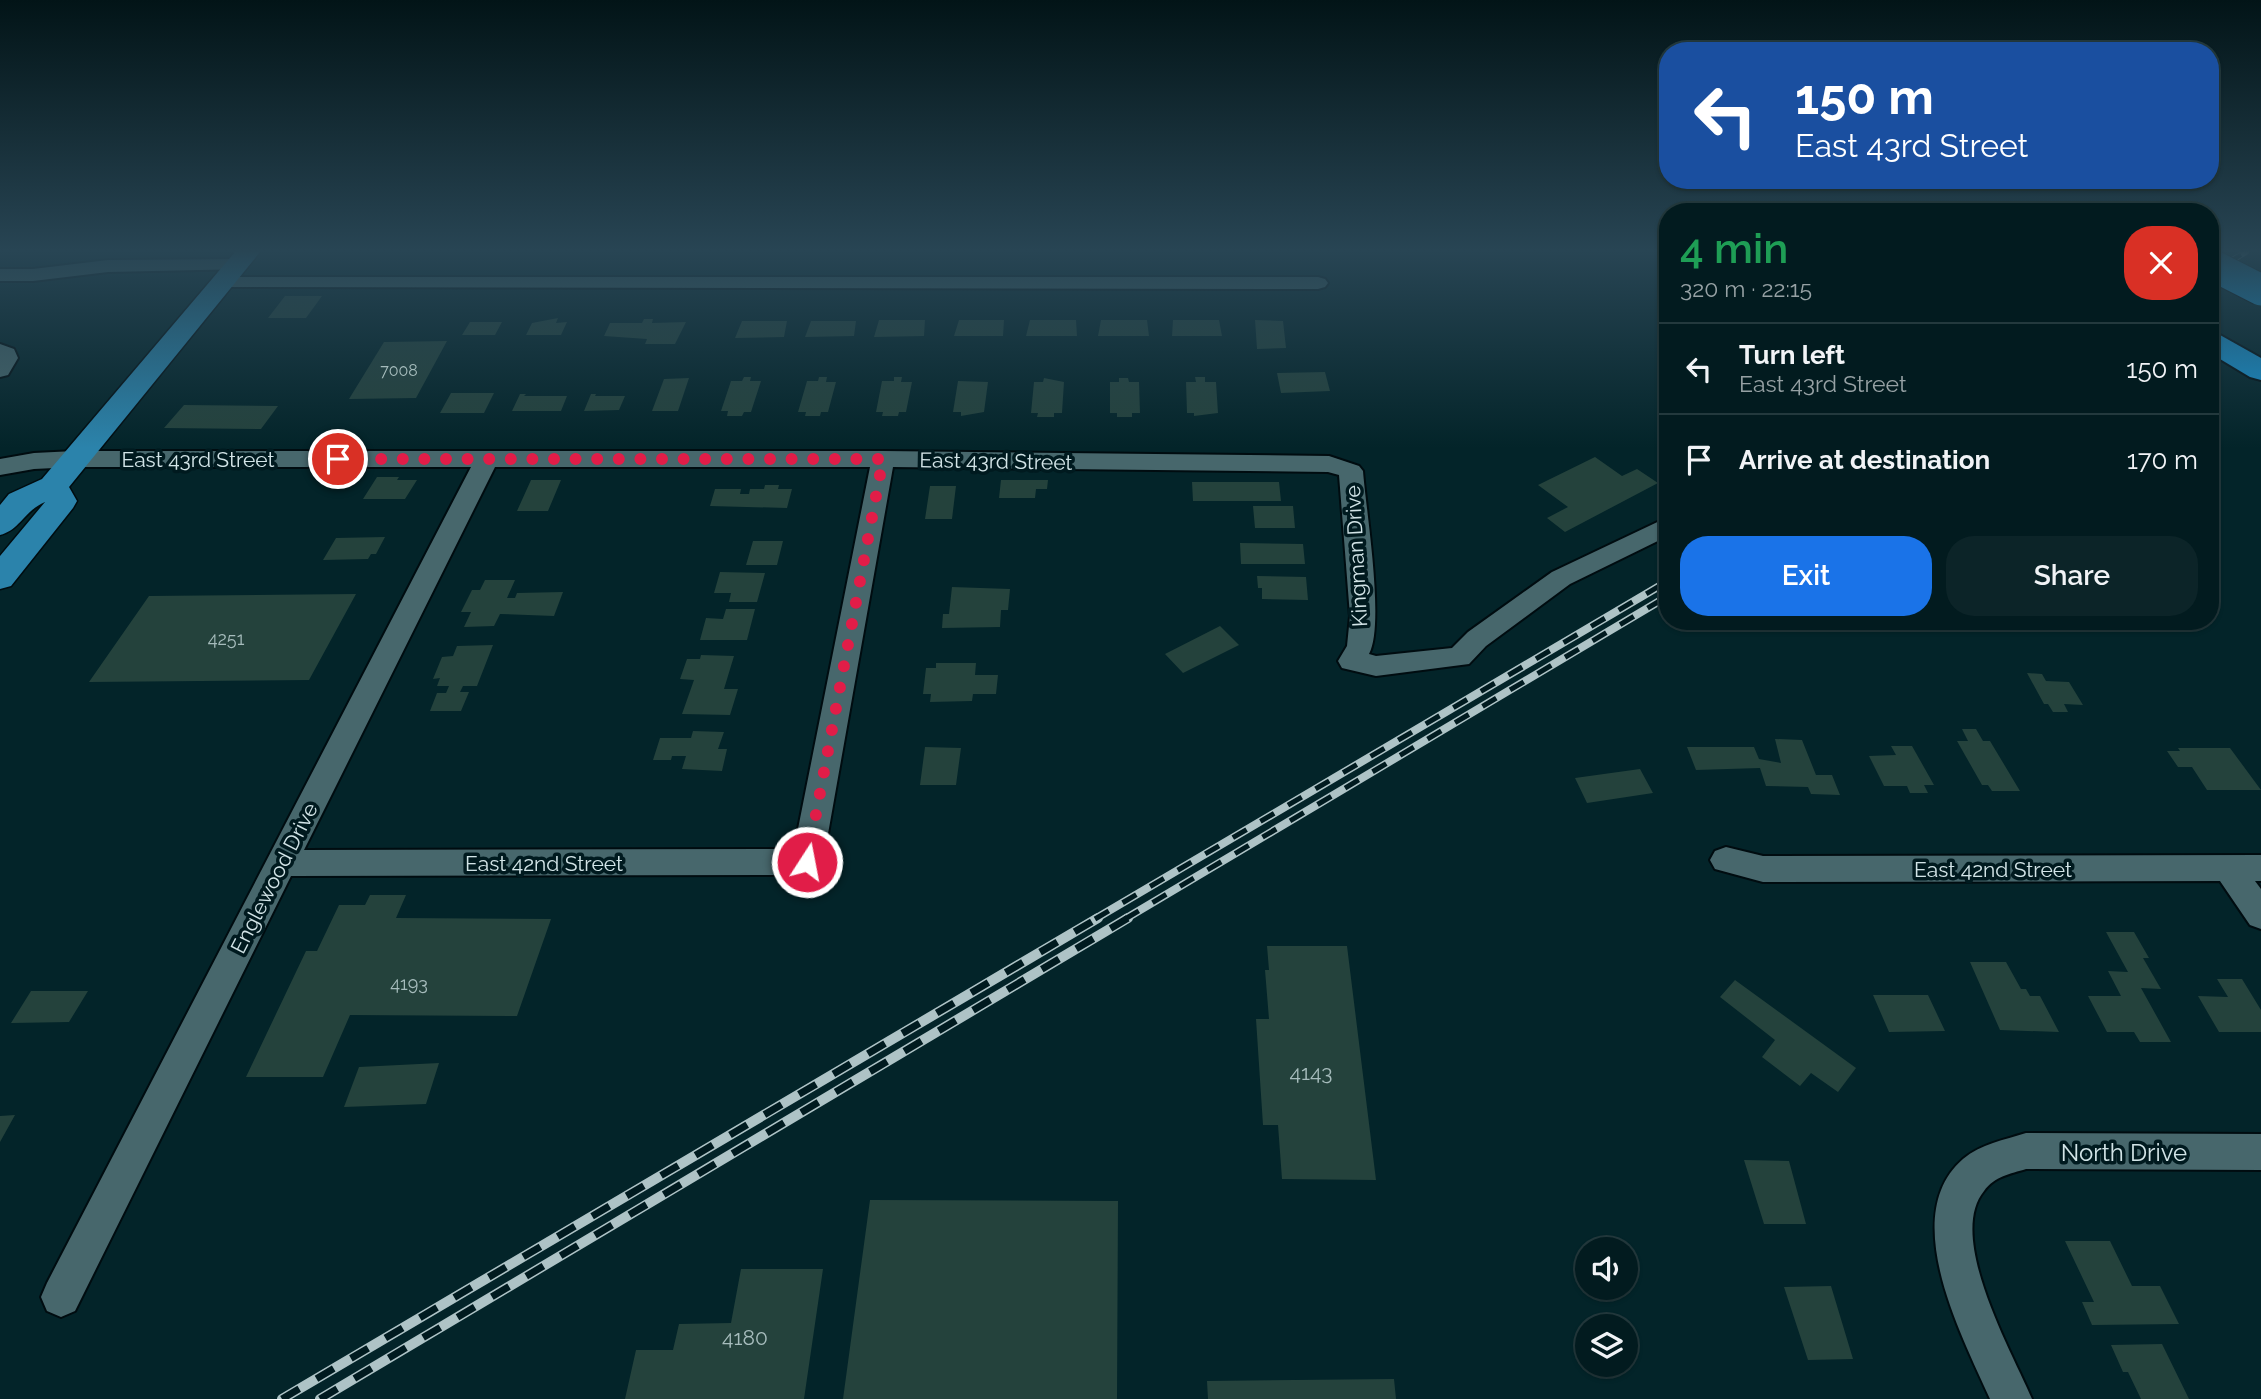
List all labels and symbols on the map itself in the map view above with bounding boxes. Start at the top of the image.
house number: 7008 [380,361,418,380]
pin [308,429,368,489]
street label: East 43rd Street [121,447,275,472]
street label: East 43rd Street [919,447,1073,475]
street label: Kingman Drive [1340,485,1372,627]
house number: 4251 [208,628,245,649]
street label: Englewood Drive [225,798,323,958]
position arrow [770,825,844,899]
street label: East 42nd Street [465,851,623,876]
street label: East 42nd Street [1914,857,2072,882]
house number: 4193 [390,973,428,994]
house number: 4143 [1289,1060,1333,1085]
street label: North Drive [2061,1138,2187,1167]
house number: 4180 [722,1325,768,1350]

